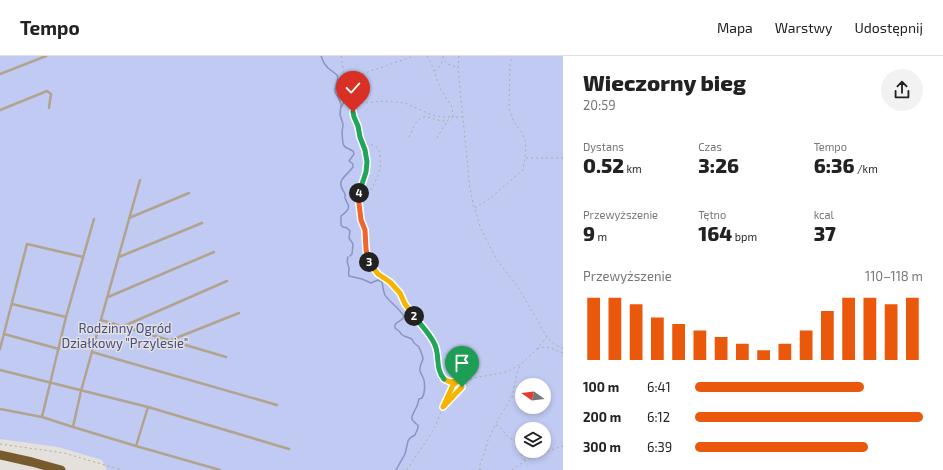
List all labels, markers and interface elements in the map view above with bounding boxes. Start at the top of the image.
text: Tempo [20,16,80,39]
text: Mapa [717,19,753,36]
text: Warstwy [775,19,833,36]
text: Udostępnij [855,19,923,36]
text: Wieczorny bieg [583,69,746,95]
button: share [881,69,923,111]
pin [336,71,370,112]
icon: check [342,77,364,99]
text: 20:59 [583,97,616,113]
text: Dystans [583,140,624,153]
text: Czas [698,140,722,153]
text: Tempo [814,140,847,153]
text: 0.52 [583,153,624,177]
text: 3:26 [698,153,739,177]
text: 6:36 [814,153,854,177]
text: km [624,162,642,175]
text: /km [854,162,878,175]
pin: 4 [349,183,369,203]
text: 4 [355,186,363,199]
text: Przewyższenie [583,208,658,221]
text: Tętno [698,208,726,221]
text: kcal [814,208,834,221]
text: 9 [583,221,595,245]
text: 164 [698,221,732,245]
text: 37 [814,221,836,245]
text: m [595,230,607,243]
text: bpm [732,230,757,243]
pin: 3 [359,252,379,272]
text: 3 [366,255,372,268]
text: Przewyższenie [583,268,672,284]
text: 110–118 m [865,268,923,284]
pin: 2 [404,306,424,326]
text: 2 [411,309,417,322]
park label: Rodzinny Ogród Działkowy "Przylesie" [62,320,188,351]
pin [445,346,479,387]
icon: arrive [451,352,473,374]
north arrow [515,378,551,414]
map controls [515,378,551,458]
text: 100 m [583,379,619,395]
text: 6:41 [647,379,671,395]
text: 200 m [583,409,621,425]
text: 6:12 [647,409,670,425]
button: layers [515,422,551,458]
text: 300 m [583,439,621,455]
text: 6:39 [647,439,672,455]

